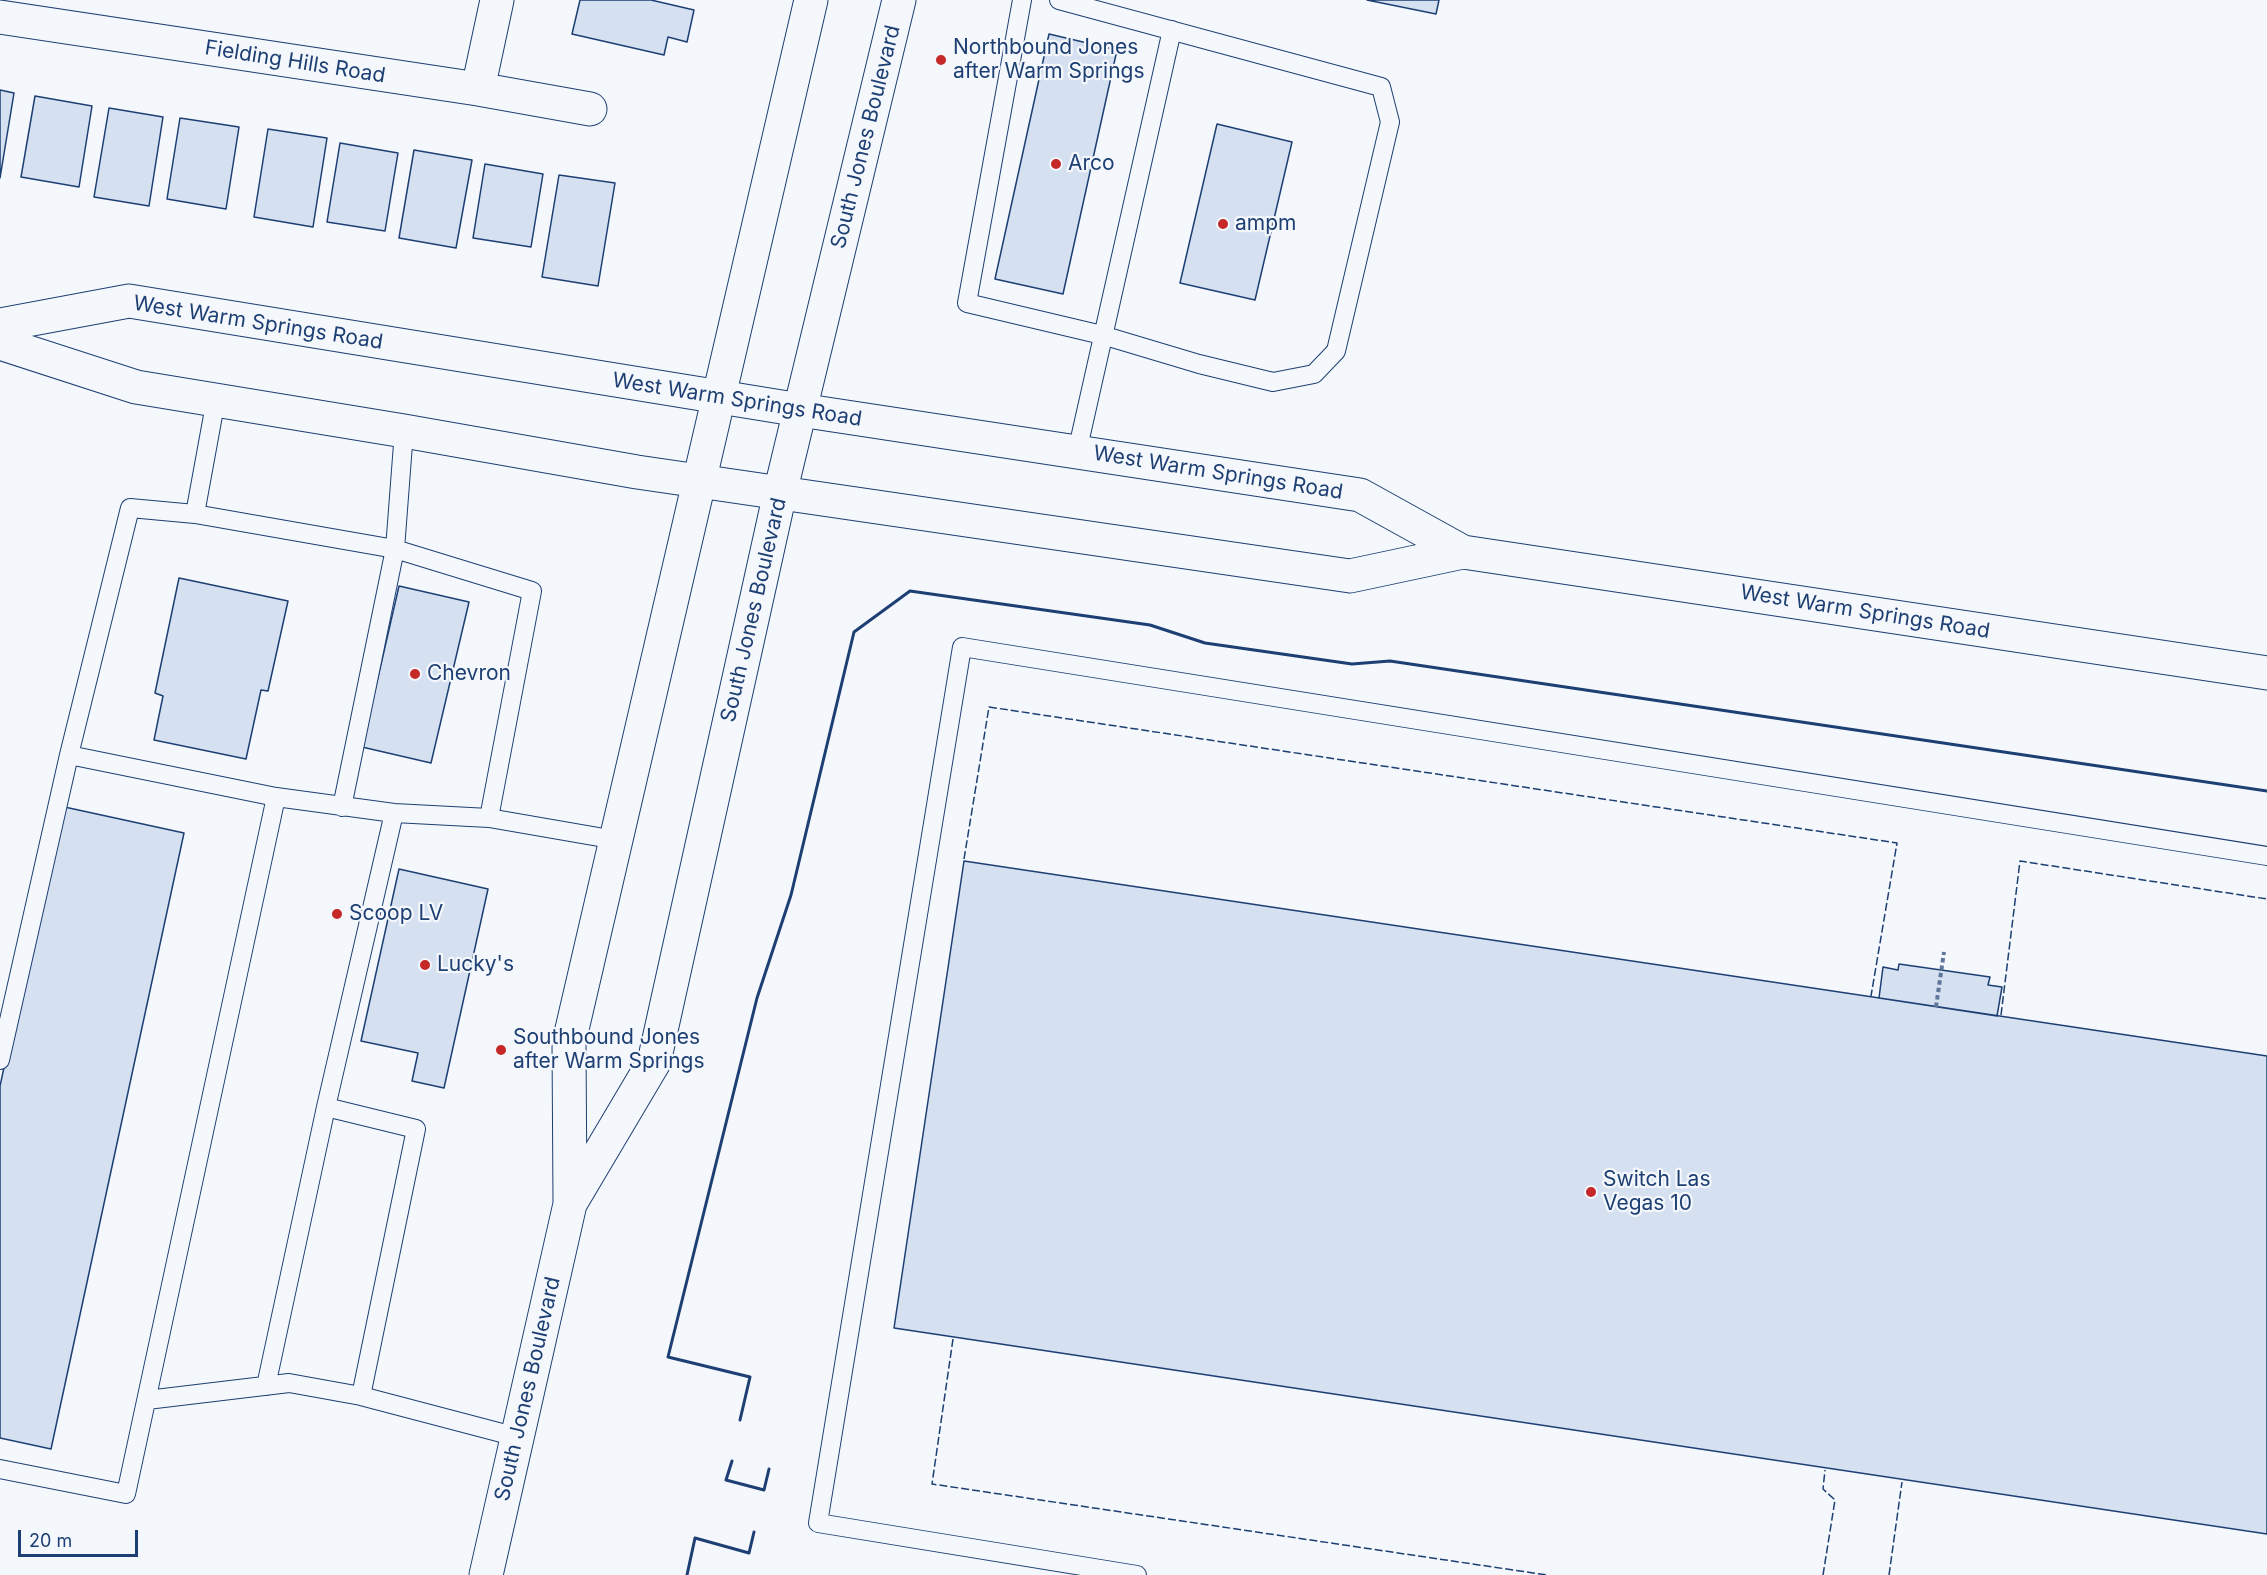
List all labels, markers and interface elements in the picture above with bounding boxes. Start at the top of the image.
street label: South Jones Boulevard [826,23,906,251]
street label: Fielding Hills Road [203,35,387,89]
place label: Northbound Jones after Warm Springs [953,35,1145,85]
marker: Northbound Jones after Warm Springs [934,53,948,67]
place label: Arco [1068,151,1115,177]
marker: Arco [1049,157,1063,171]
place label: ampm [1235,211,1296,237]
marker: ampm [1216,217,1230,231]
street label: West Warm Springs Road [131,291,385,355]
street label: West Warm Springs Road [610,368,864,432]
street label: West Warm Springs Road [1091,441,1345,505]
street label: South Jones Boulevard [716,495,792,725]
street label: West Warm Springs Road [1738,580,1992,644]
place label: Chevron [427,661,511,687]
marker: Chevron [408,667,422,681]
place label: Scoop LV [349,901,443,927]
marker: Scoop LV [330,907,344,921]
place label: Lucky's [437,952,514,978]
marker: Lucky's [418,958,432,972]
place label: Southbound Jones after Warm Springs [513,1025,705,1075]
marker: Southbound Jones after Warm Springs [494,1043,508,1057]
place label: Switch Las Vegas 10 [1603,1167,1710,1217]
marker: Switch Las Vegas 10 [1584,1185,1598,1199]
street label: South Jones Boulevard [490,1274,566,1504]
scale bar [21,1518,141,1556]
text: 20 m [29,1530,72,1551]

